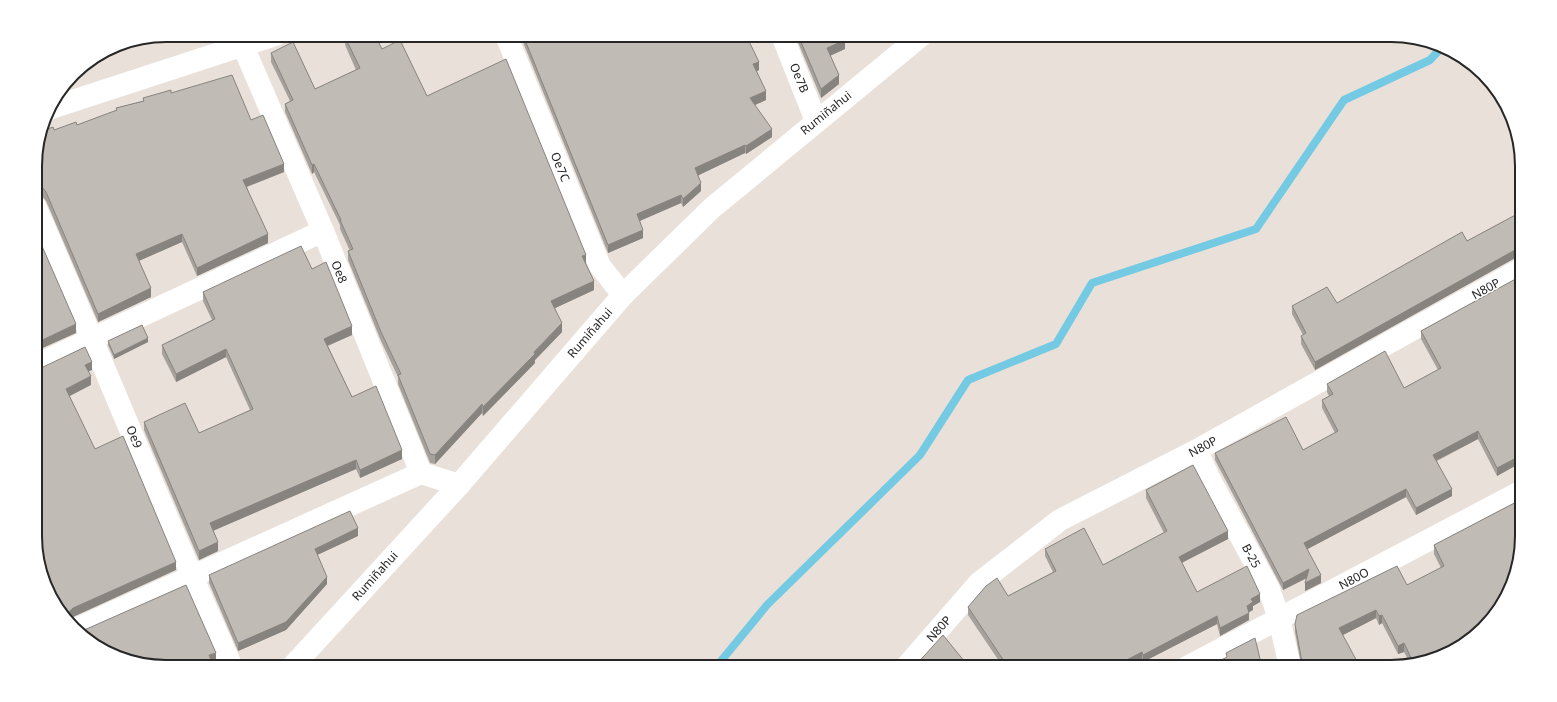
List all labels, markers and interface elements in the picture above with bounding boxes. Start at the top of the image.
street label: Oe7B [786,60,813,95]
street label: Rumiñahui [797,87,855,138]
street label: Oe7C [547,149,574,185]
street label: Oe8 [327,258,352,286]
street label: N80P [1468,274,1503,303]
street label: Rumiñahui [563,304,616,361]
street label: Oe9 [122,423,147,451]
street label: N80P [1185,432,1220,461]
street label: B-25 [1238,541,1265,571]
street label: Rumiñahui [348,547,401,604]
street label: N80O [1336,563,1372,594]
street label: N80P [922,612,955,646]

